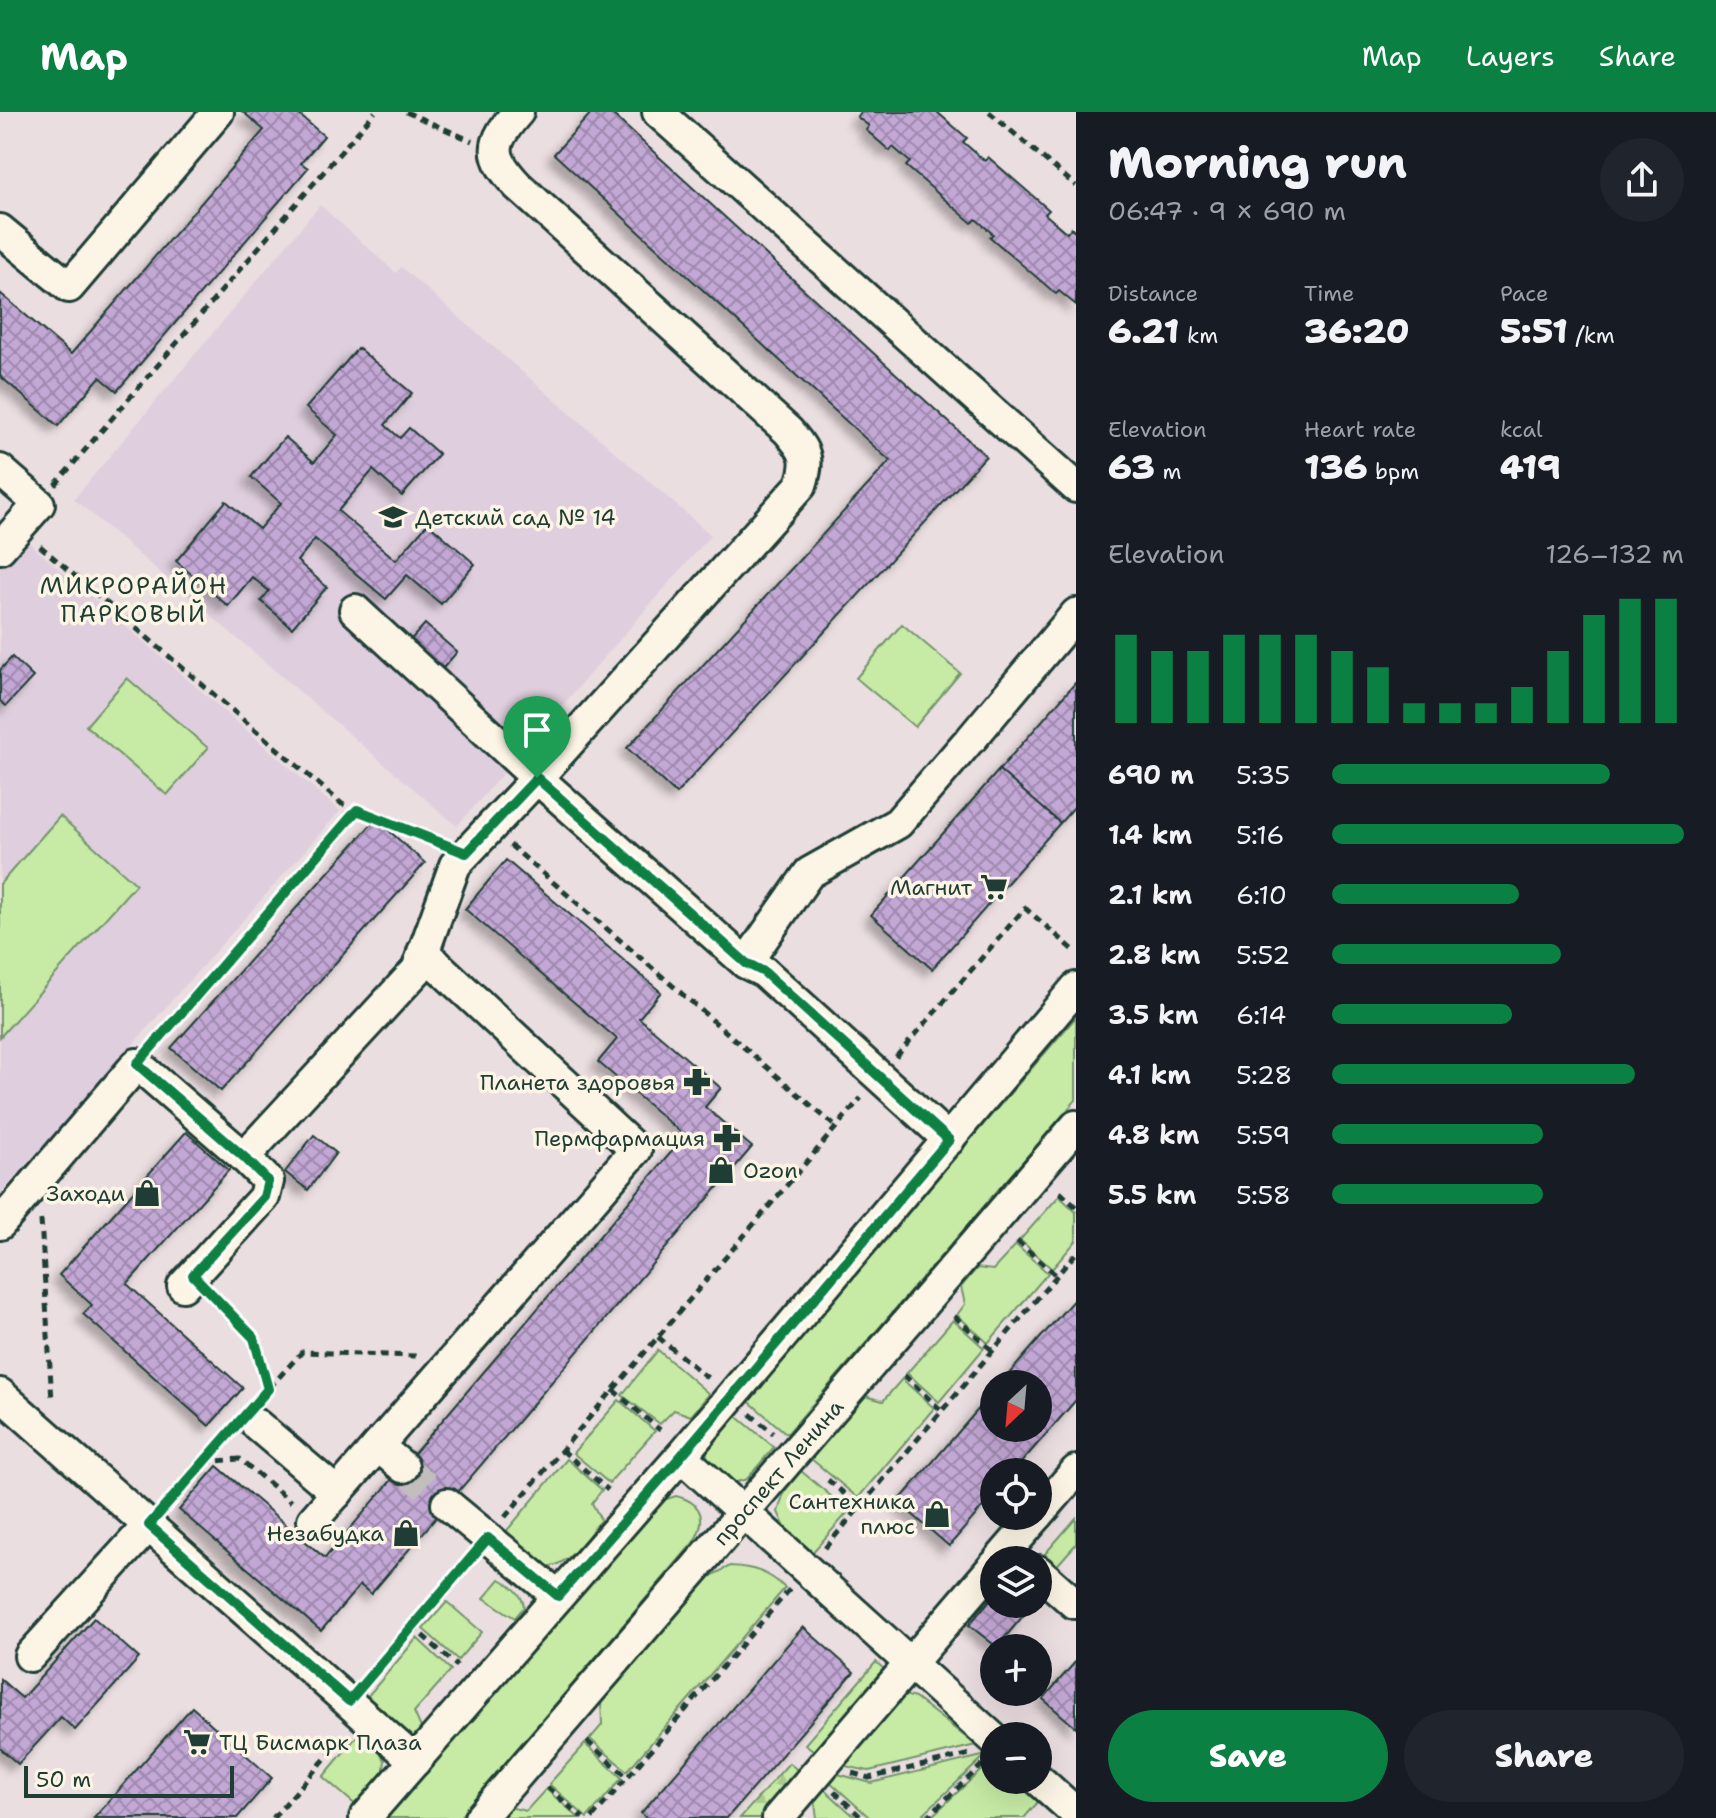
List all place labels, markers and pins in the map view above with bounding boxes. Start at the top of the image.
school or university icon: Детский сад № 14 [378,502,408,532]
place label: Детский сад № 14 [415,503,616,532]
pin [503,696,571,778]
supermarket icon: Магнит [979,872,1009,902]
place label: Магнит [890,873,973,902]
pharmacy icon: Планета здоровья [682,1067,712,1097]
place label: Планета здоровья [480,1068,675,1097]
pharmacy icon: Пермфармация [712,1123,742,1153]
place label: Пермфармация [534,1124,705,1153]
shop icon: Ozon [706,1155,736,1185]
place label: Ozon [743,1156,798,1185]
shop icon: Заходи [132,1178,162,1208]
place label: Заходи [46,1179,125,1208]
place label: Сантехника плюс [788,1487,915,1541]
shop icon: Сантехника плюс [922,1499,952,1529]
shop icon: Незабудка [391,1518,421,1548]
place label: Незабудка [267,1519,384,1548]
supermarket icon: ТЦ Бисмарк Плаза [182,1727,212,1757]
place label: ТЦ Бисмарк Плаза [219,1728,422,1757]

